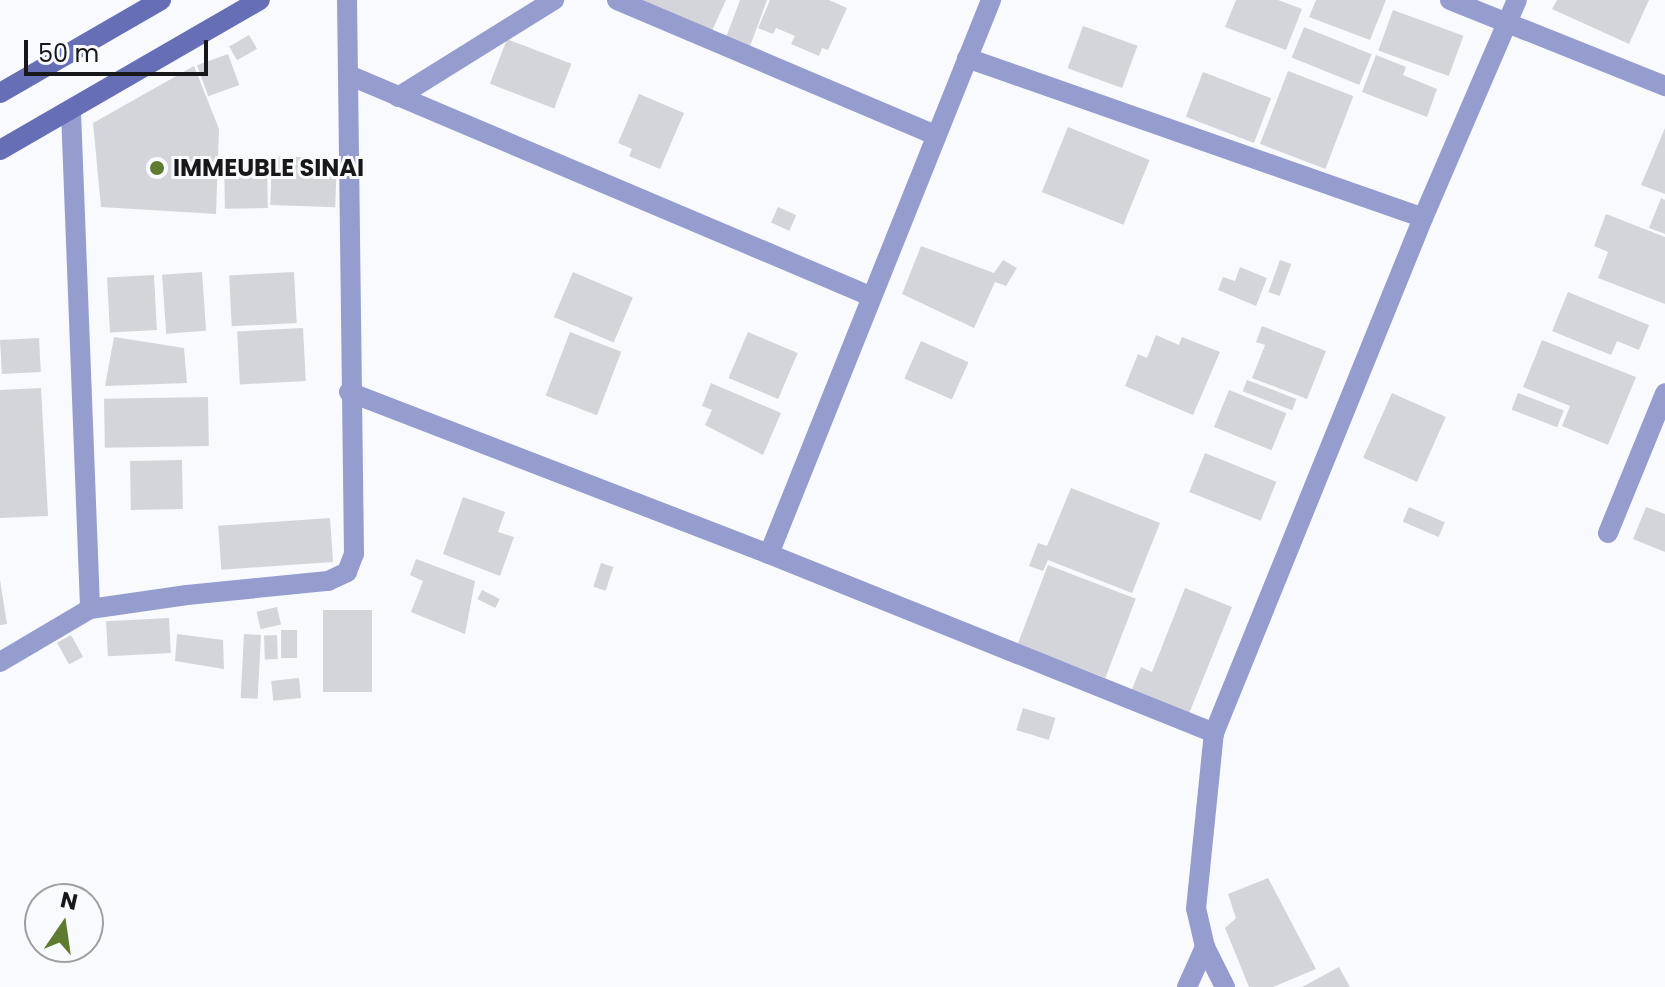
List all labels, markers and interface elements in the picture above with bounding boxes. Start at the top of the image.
scale bar [28,24,212,74]
text: 50 m [38,37,99,70]
place label: IMMEUBLE SINAI [173,154,364,182]
marker: IMMEUBLE SINAI [148,159,166,177]
north arrow [24,883,104,963]
text: N [58,884,81,918]

